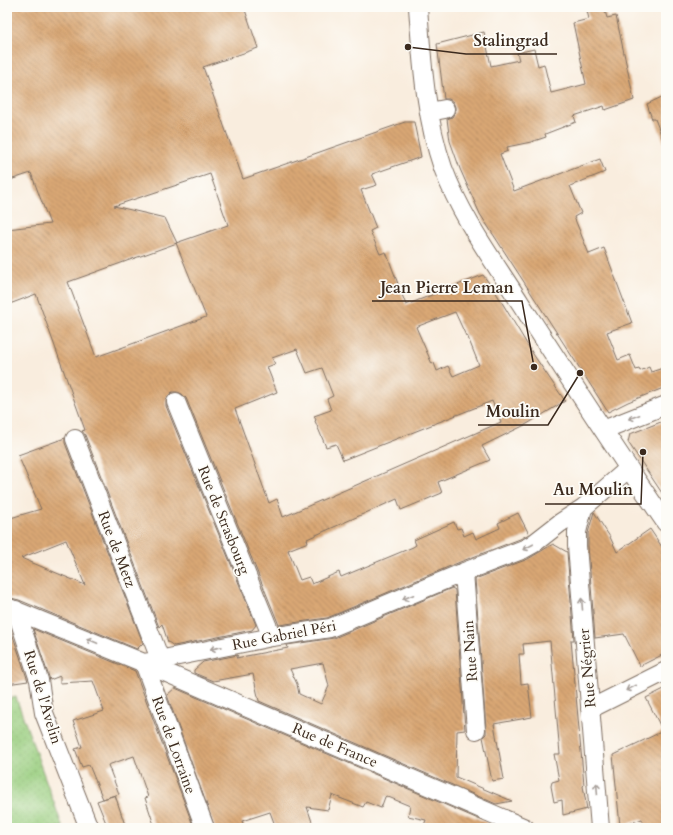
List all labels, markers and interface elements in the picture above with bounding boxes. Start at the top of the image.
callout: Stalingrad [466,26,557,54]
text: Stalingrad [473,30,549,52]
callout: Jean Pierre Leman [372,273,522,301]
text: Jean Pierre Leman [378,277,515,299]
callout: Moulin [478,397,548,425]
text: Moulin [486,401,541,423]
one-way arrow [629,414,641,422]
street label: Rue de Strasbourg [193,463,255,578]
callout: Au Moulin [545,476,641,504]
text: Au Moulin [553,479,634,501]
street label: Rue de Metz [93,508,141,591]
one-way arrow [522,543,534,551]
one-way arrow [403,593,415,601]
one-way arrow [578,598,585,611]
street label: Rue Gabriel Péri [230,615,338,655]
street label: Rue Nain [458,619,482,682]
street label: Rue Négrier [574,627,600,708]
one-way arrow [86,637,98,644]
one-way arrow [210,644,223,652]
street label: Rue de l'Avelin [19,648,67,747]
one-way arrow [625,685,637,692]
street label: Rue de Lorraine [147,693,201,797]
street label: Rue de France [289,718,381,772]
one-way arrow [593,783,600,796]

